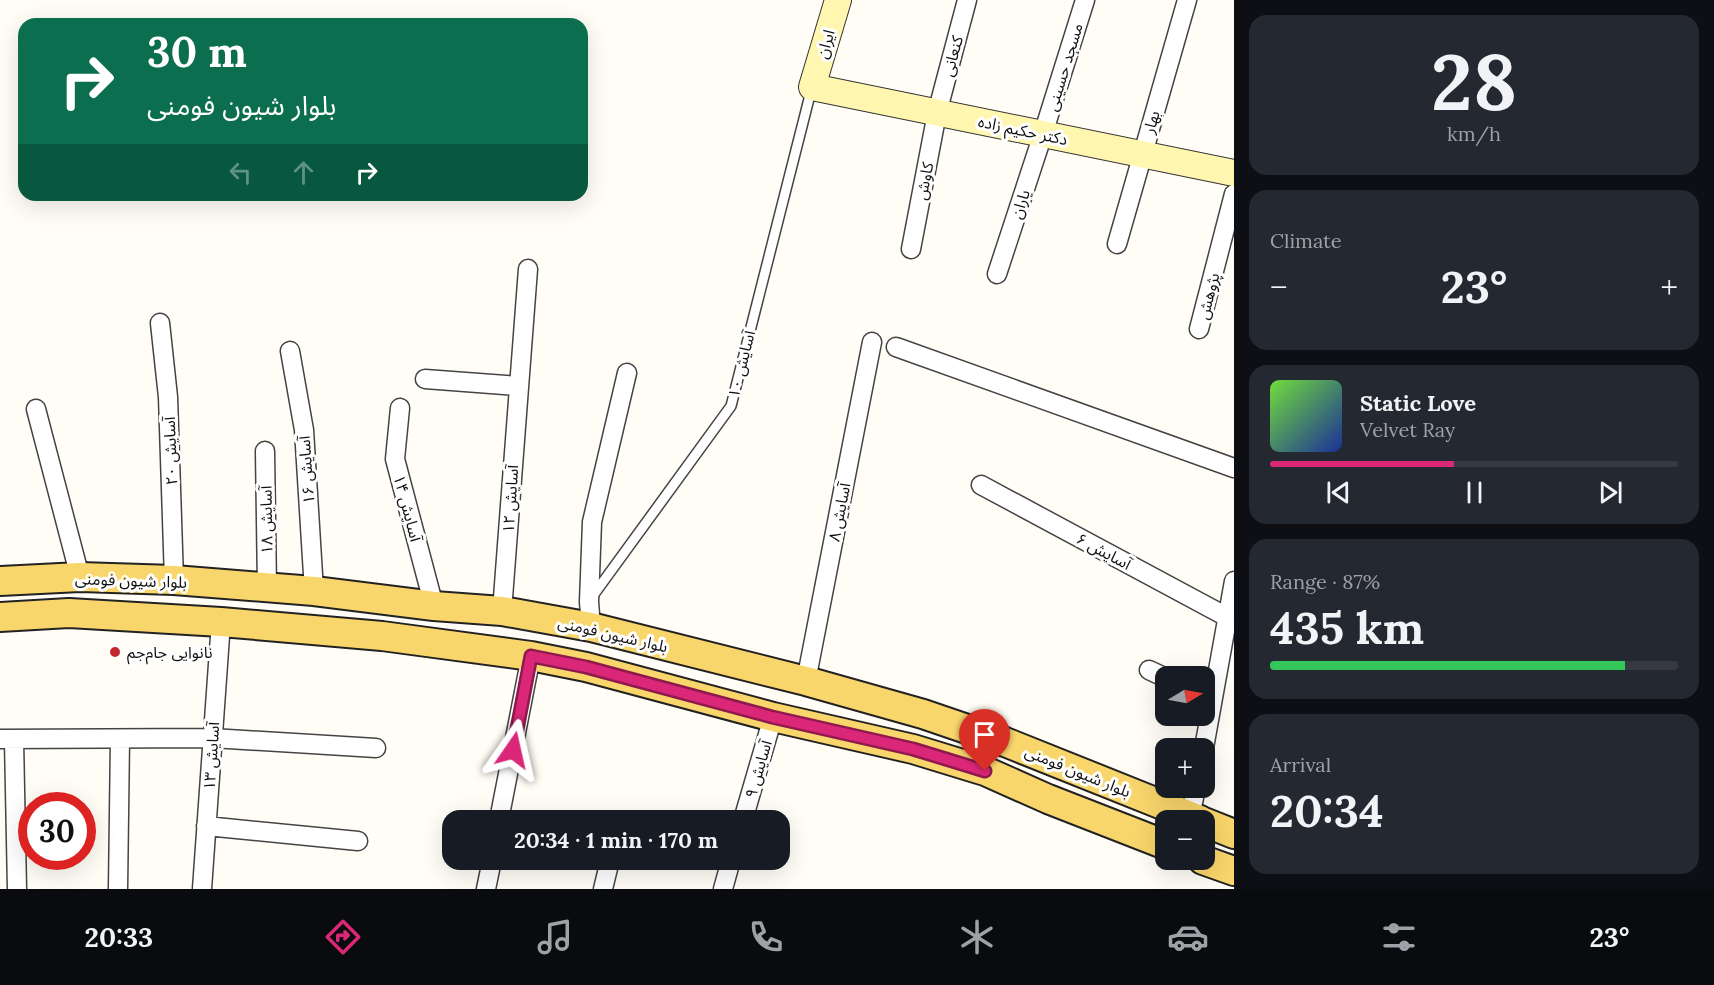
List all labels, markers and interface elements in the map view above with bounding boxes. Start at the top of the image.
street label: مسجد حسینی [1041,20,1087,114]
text: 30 m [147,25,247,79]
street label: ایران [811,27,839,61]
text: 28 [1431,32,1517,131]
street label: کنعانی [937,33,967,78]
icon: right [48,42,126,120]
text: بلوار شیون فومنی [147,88,336,122]
street label: بهار [1138,108,1164,137]
street label: دکتر حکیم زاده [976,111,1070,152]
text: km/h [1447,121,1501,146]
icon: left [224,156,257,189]
icon: ahead [287,156,320,189]
icon: right [350,156,383,189]
street label: کاوش [911,160,937,201]
street label: یاران [1006,187,1034,221]
text: Climate [1270,228,1342,253]
text: 23° [1441,258,1507,315]
text: − [1270,266,1288,308]
text: + [1660,266,1678,308]
street label: پژوهش [1193,270,1225,322]
street label: آسایش ‍۱۰ [723,327,759,400]
text: Static Love [1360,389,1476,417]
street label: آسایش ۲۰ [159,415,181,486]
text: Velvet Ray [1360,417,1455,442]
street label: آسایش ۱۶ [294,434,318,505]
street label: آسایش ۱۲ [498,463,522,534]
street label: آسایش ۱۴ [389,472,427,545]
icon: previous [1322,476,1355,509]
icon: pause [1458,476,1491,509]
icon: next [1594,476,1627,509]
street label: آسایش ۸ [824,480,855,543]
street label: آسایش ۱۸ [255,484,277,554]
street label: آسایش ۶ [1073,528,1136,574]
street label: بلوار شیون فومنی [75,568,187,592]
text: Range · 87% [1270,569,1380,594]
text: 435 km [1270,599,1424,656]
street label: بلوار شیون فومنی [556,612,670,656]
place label: نانوایی جام‌جم [127,642,213,665]
marker: نانوایی جام‌جم [108,645,122,659]
north arrow [1155,666,1215,726]
map controls [1155,666,1215,870]
pin [959,709,1010,771]
position arrow [481,718,545,782]
icon: arrive [968,718,1001,751]
street label: آسایش ۱۳ [199,720,223,791]
street label: آسایش ۹ [740,736,776,800]
button: + [1155,738,1215,798]
street label: بلوار شیون فومنی [1022,741,1134,801]
text: Arrival [1270,752,1331,777]
text: 20:34 [1270,782,1384,839]
speed limit sign: 30 [18,792,96,870]
button: − [1155,810,1215,870]
text: 20:34 · 1 min · 170 m [514,826,718,854]
icon: directions [322,916,364,958]
icon: music [534,916,576,958]
icon: phone [745,916,787,958]
icon: climate [956,916,998,958]
icon: car [1167,916,1209,958]
icon: filters [1378,916,1420,958]
text: 20:33 [85,920,153,954]
text: 23° [1589,920,1629,954]

